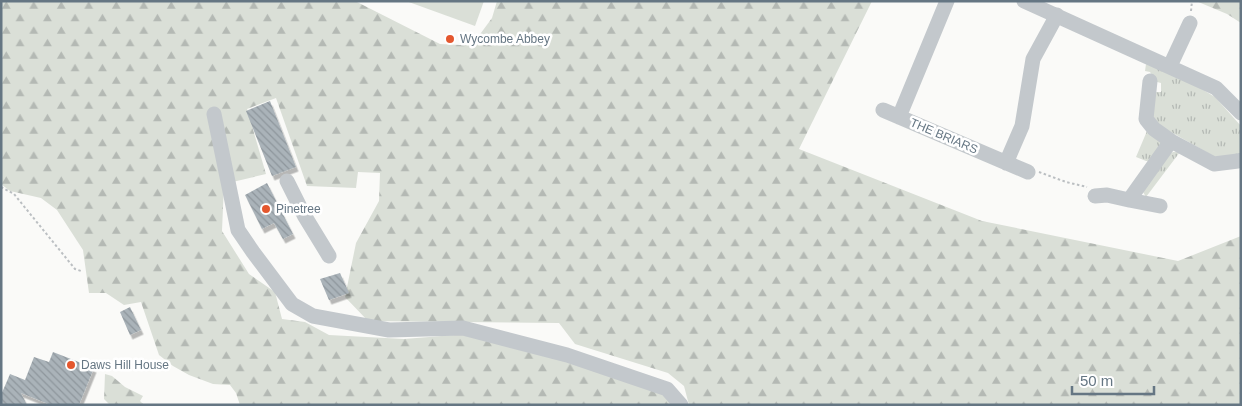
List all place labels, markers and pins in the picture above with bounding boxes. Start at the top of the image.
place label: Wycombe Abbey [460,32,550,46]
marker: Wycombe Abbey [444,33,456,45]
place label: Pinetree [276,202,321,216]
marker: Pinetree [260,203,272,215]
place label: Daws Hill House [81,358,169,372]
marker: Daws Hill House [65,359,77,371]

